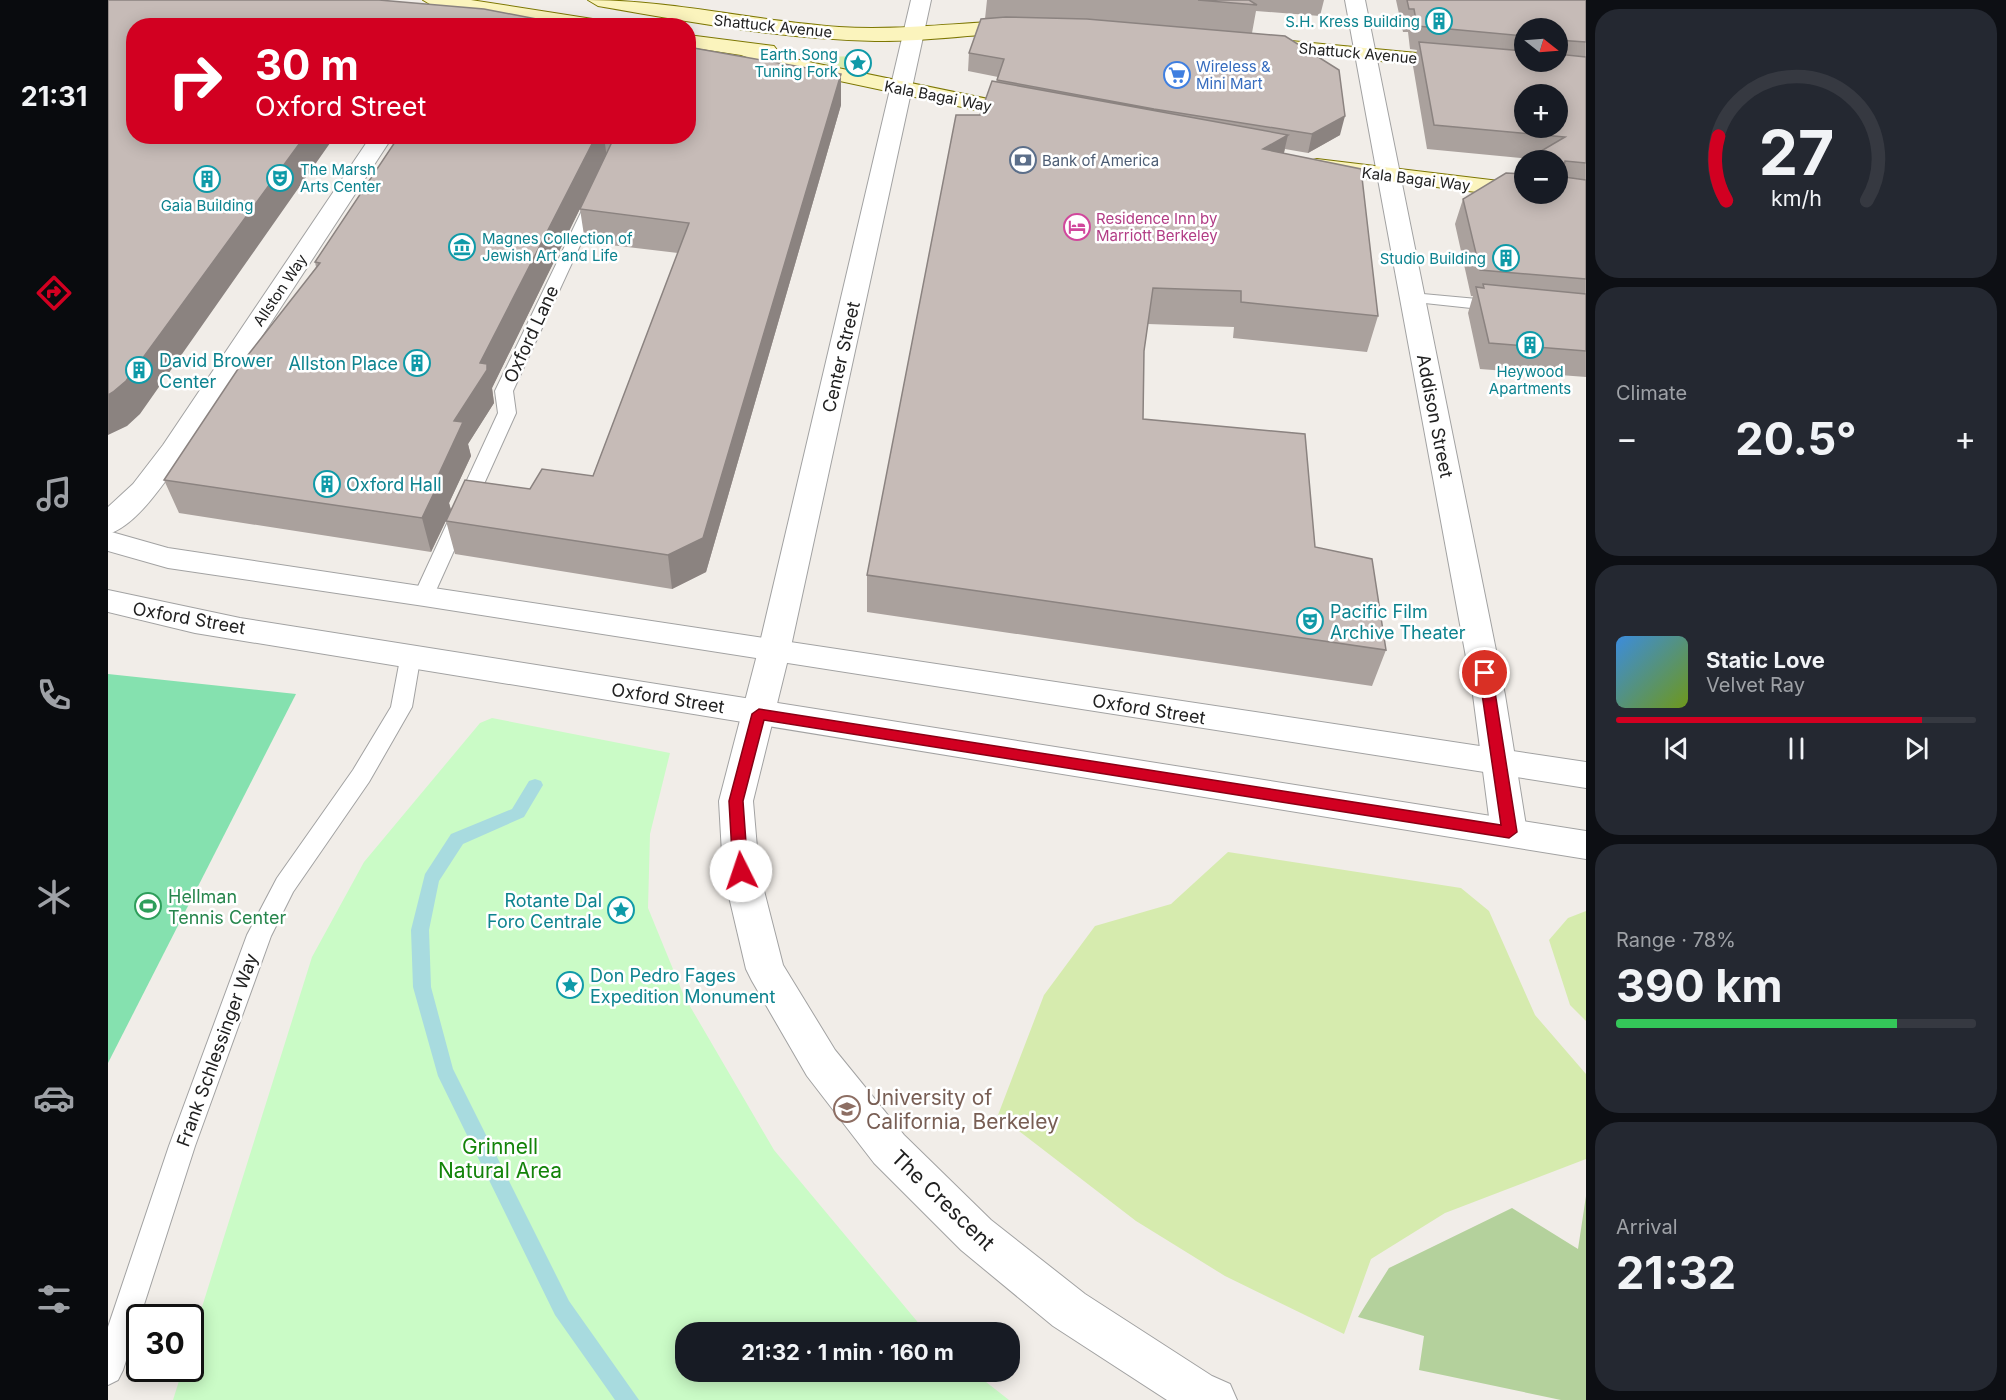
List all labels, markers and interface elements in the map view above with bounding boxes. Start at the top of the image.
building icon: S.H. Kress Building [1424,6,1454,36]
street label: Shattuck Avenue [713,10,833,42]
place label: S.H. Kress Building [1285,12,1420,31]
north arrow [1514,18,1568,72]
map controls [1514,18,1568,204]
street label: Shattuck Avenue [1298,38,1418,68]
text: 30 m [255,39,359,90]
icon: right [156,42,234,120]
place label: Earth Song Tuning Fork [754,45,839,81]
place icon: Earth Song Tuning Fork [843,48,873,78]
place label: Wireless & Mini Mart [1196,57,1271,93]
supermarket icon: Wireless & Mini Mart [1162,60,1192,90]
street label: Kala Bagai Way [883,76,994,116]
text: 21:31 [21,80,87,113]
button: + [1514,84,1568,138]
text: Oxford Street [255,90,426,123]
text: 27 [1758,115,1834,190]
bank icon: Bank of America [1008,145,1038,175]
button: − [1514,150,1568,204]
place label: Bank of America [1042,151,1159,170]
place label: The Marsh Arts Center [300,160,381,196]
theatre icon: The Marsh Arts Center [265,163,295,193]
street label: Kala Bagai Way [1361,163,1472,195]
building icon: Gaia Building [192,164,222,194]
text: km/h [1771,185,1821,211]
place label: Gaia Building [161,196,253,215]
place label: Residence Inn by Marriott Berkeley [1096,209,1218,245]
hotel icon: Residence Inn by Marriott Berkeley [1062,212,1092,242]
place label: Magnes Collection of Jewish Art and Life [482,229,633,265]
museum icon: Magnes Collection of Jewish Art and Life [447,232,477,262]
building icon: Studio Building [1491,243,1521,273]
place label: Studio Building [1380,249,1486,268]
street label: Allston Way [249,250,311,330]
icon: directions [33,272,75,314]
street label: Oxford Lane [499,282,563,386]
street label: Center Street [818,299,864,414]
building icon: Heywood Apartments [1515,330,1545,360]
building icon: Allston Place [402,348,432,378]
place label: David Brower Center [159,350,273,392]
street label: Addison Street [1413,352,1457,480]
place label: Allston Place [288,353,398,374]
building icon: David Brower Center [124,355,154,385]
place label: Heywood Apartments [1489,362,1571,398]
text: Climate [1616,381,1687,405]
text: 20.5° [1735,411,1857,466]
text: − [1616,418,1638,458]
text: + [1954,418,1976,458]
building icon: Oxford Hall [312,469,342,499]
icon: music [33,473,75,515]
place label: Oxford Hall [346,474,442,495]
street label: Oxford Street [131,598,247,638]
place label: Pacific Film Archive Theater [1330,601,1466,643]
theatre icon: Pacific Film Archive Theater [1295,606,1325,636]
pin [1459,647,1510,698]
text: Static Love [1706,647,1825,673]
icon: arrive [1468,656,1501,689]
text: Velvet Ray [1706,673,1805,697]
icon: phone [33,674,75,716]
street label: Oxford Street [610,679,726,717]
street label: Oxford Street [1091,690,1207,728]
icon: previous [1660,732,1693,765]
icon: pause [1780,732,1813,765]
icon: next [1900,732,1933,765]
position arrow [709,839,773,903]
icon: climate [33,876,75,918]
place label: Hellman Tennis Center [168,886,286,928]
place label: Rotante Dal Foro Centrale [487,890,602,932]
sports icon: Hellman Tennis Center [133,891,163,921]
place icon: Rotante Dal Foro Centrale [606,895,636,925]
text: Range · 78% [1616,928,1736,952]
street label: Frank Schlessinger Way [172,951,262,1149]
text: 390 km [1616,958,1782,1013]
place label: Don Pedro Fages Expedition Monument [590,965,776,1007]
place icon: Don Pedro Fages Expedition Monument [555,970,585,1000]
icon: car [33,1077,75,1119]
place label: University of California, Berkeley [866,1085,1059,1134]
school or university icon: University of California, Berkeley [832,1094,862,1124]
park label: Grinnell Natural Area [438,1134,562,1183]
street label: The Crescent [886,1145,1000,1256]
text: Arrival [1616,1215,1678,1239]
text: 21:32 [1616,1245,1736,1300]
icon: filters [33,1278,75,1320]
speed limit sign: 30 [126,1304,204,1382]
text: 21:32 · 1 min · 160 m [741,1339,954,1365]

